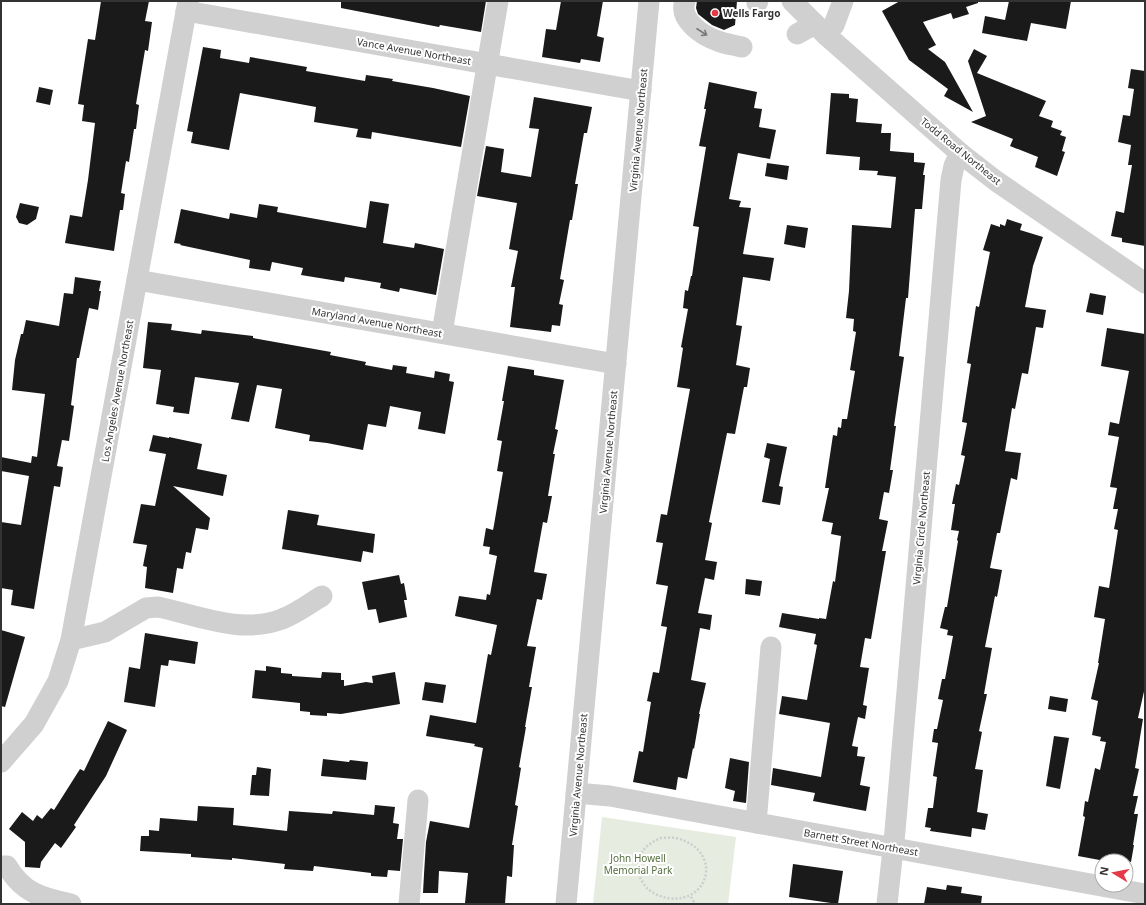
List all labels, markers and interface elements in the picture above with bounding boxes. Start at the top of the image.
place label: Wells Fargo [723,6,780,20]
marker: Wells Fargo [710,8,720,18]
one-way arrow [696,29,708,37]
street label: Vance Avenue Northeast [356,34,473,68]
street label: Virginia Avenue Northeast [626,68,650,192]
street label: Todd Road Northeast [918,114,1004,188]
street label: Maryland Avenue Northeast [311,304,444,340]
street label: Los Angeles Avenue Northeast [98,319,136,463]
street label: Virginia Avenue Northeast [596,390,620,514]
street label: Virginia Circle Northeast [909,470,933,585]
street label: Virginia Avenue Northeast [566,713,590,837]
street label: Barnett Street Northeast [803,825,920,859]
park label: John Howell Memorial Park [604,851,673,877]
north arrow [1094,853,1134,893]
text: N [1095,865,1112,877]

